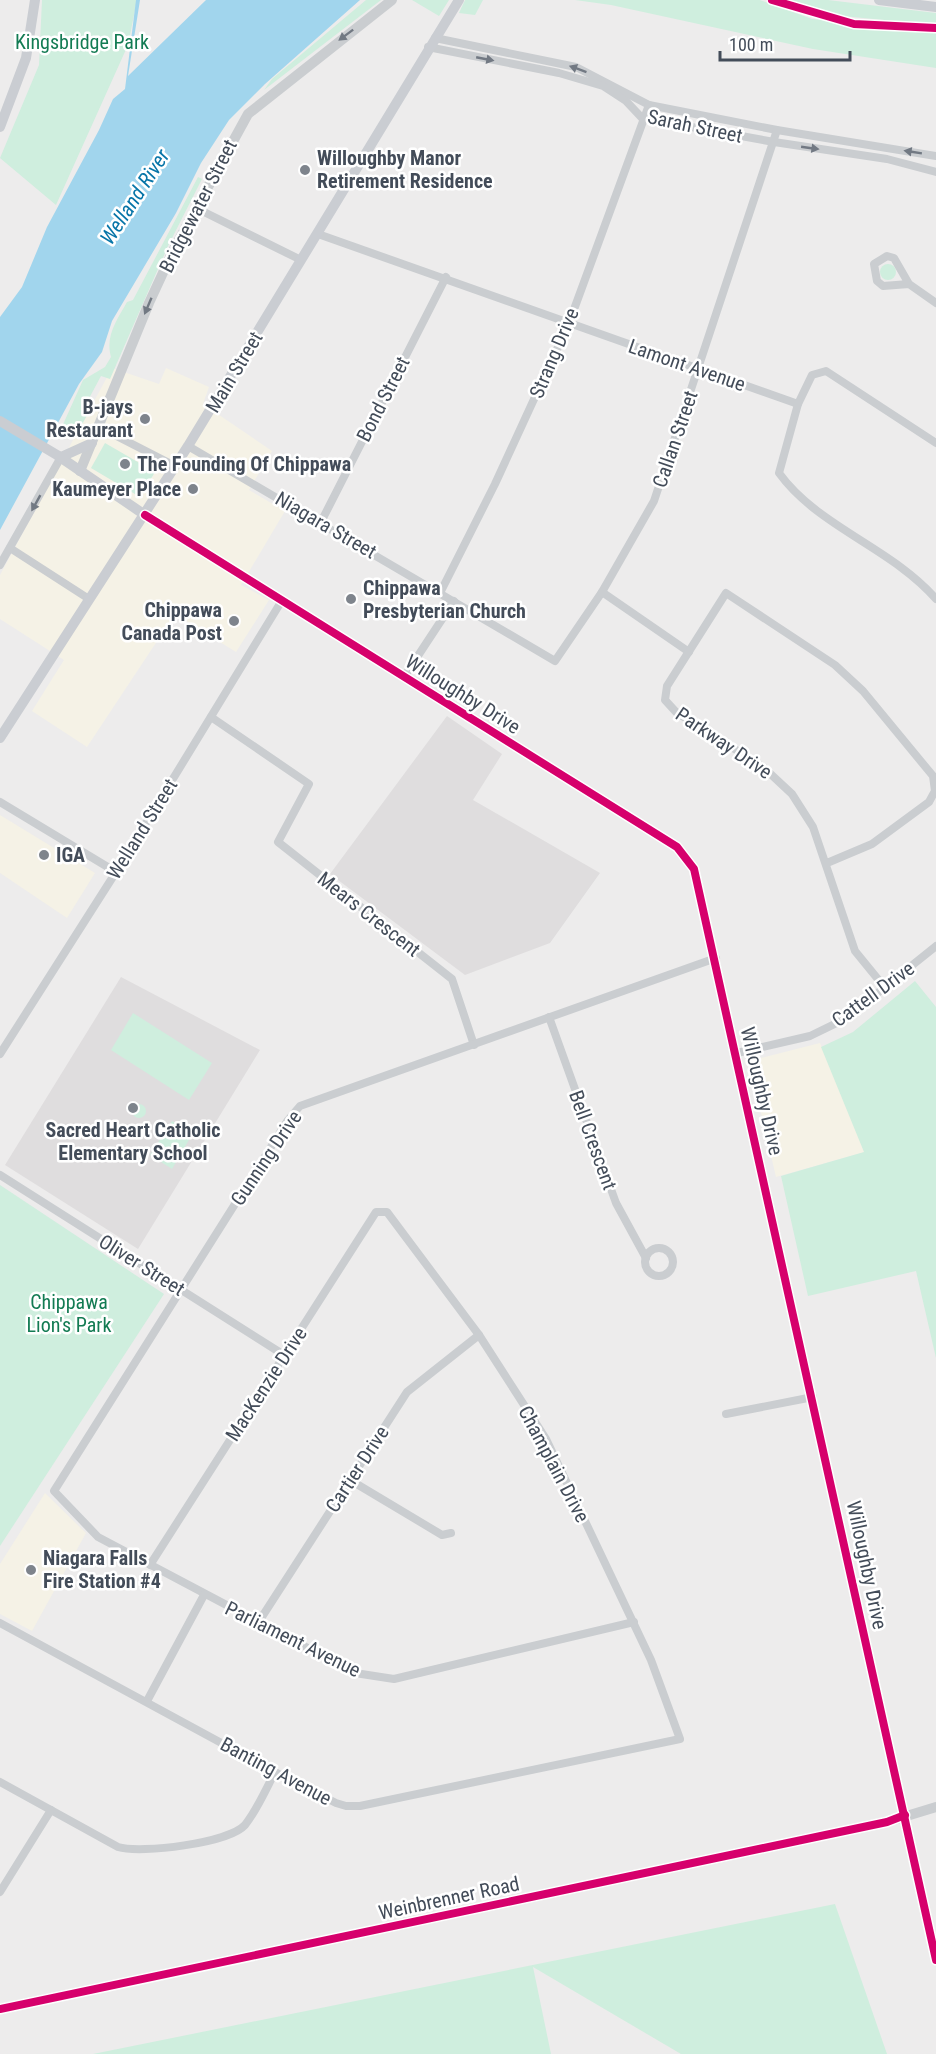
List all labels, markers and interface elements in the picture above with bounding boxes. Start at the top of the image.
scale bar [720,24,850,62]
one-way arrow [338,29,353,41]
park label: Kingsbridge Park [15,30,149,54]
text: 100 m [729,34,773,55]
one-way arrow [476,54,495,64]
one-way arrow [569,63,587,73]
street label: Sarah Street [645,104,745,148]
street label: Bridgewater Street [154,135,242,277]
one-way arrow [800,143,819,152]
water label: Welland River [95,144,175,249]
place label: Willoughby Manor Retirement Residence [317,146,493,193]
one-way arrow [903,148,922,157]
marker: Willoughby Manor Retirement Residence [298,163,312,177]
one-way arrow [143,297,153,315]
street label: Strang Drive [524,304,584,402]
street label: Main Street [200,327,268,417]
street label: Lamont Avenue [625,334,749,396]
street label: Bond Street [351,352,415,445]
street label: Callan Street [647,387,703,491]
place label: B-jays Restaurant [46,395,133,442]
marker: B-jays Restaurant [138,412,152,426]
place label: The Founding Of Chippawa [137,452,351,476]
marker: The Founding Of Chippawa [118,457,132,471]
place label: Kaumeyer Place [52,477,181,501]
marker: Kaumeyer Place [186,482,200,496]
street label: Niagara Street [271,486,381,564]
one-way arrow [31,494,41,511]
place label: Chippawa Presbyterian Church [363,576,526,623]
marker: Chippawa Presbyterian Church [344,592,358,606]
place label: Chippawa Canada Post [122,598,222,645]
marker: Chippawa Canada Post [227,614,241,628]
street label: Willoughby Drive [401,649,525,739]
street label: Parkway Drive [671,702,777,784]
street label: Welland Street [102,774,182,884]
place label: IGA [56,843,85,867]
marker: IGA [37,848,51,862]
street label: Mears Crescent [313,866,425,962]
street label: Cattell Drive [827,956,919,1032]
street label: Willoughby Drive [736,1025,788,1157]
street label: Bell Crescent [564,1087,622,1193]
marker: Sacred Heart Catholic Elementary School [126,1101,140,1115]
street label: Gunning Drive [225,1106,307,1210]
place label: Sacred Heart Catholic Elementary School [45,1118,221,1165]
street label: Oliver Street [95,1229,189,1301]
park label: Chippawa Lion's Park [27,1290,111,1337]
street label: MacKenzie Drive [220,1323,312,1445]
street label: Champlain Drive [513,1402,595,1526]
street label: Cartier Drive [320,1421,394,1517]
street label: Willoughby Drive [842,1499,892,1631]
place label: Niagara Falls Fire Station #4 [43,1546,161,1593]
marker: Niagara Falls Fire Station #4 [24,1563,38,1577]
street label: Parliament Avenue [221,1596,365,1682]
street label: Banting Avenue [216,1732,336,1810]
street label: Weinbrenner Road [376,1871,522,1925]

